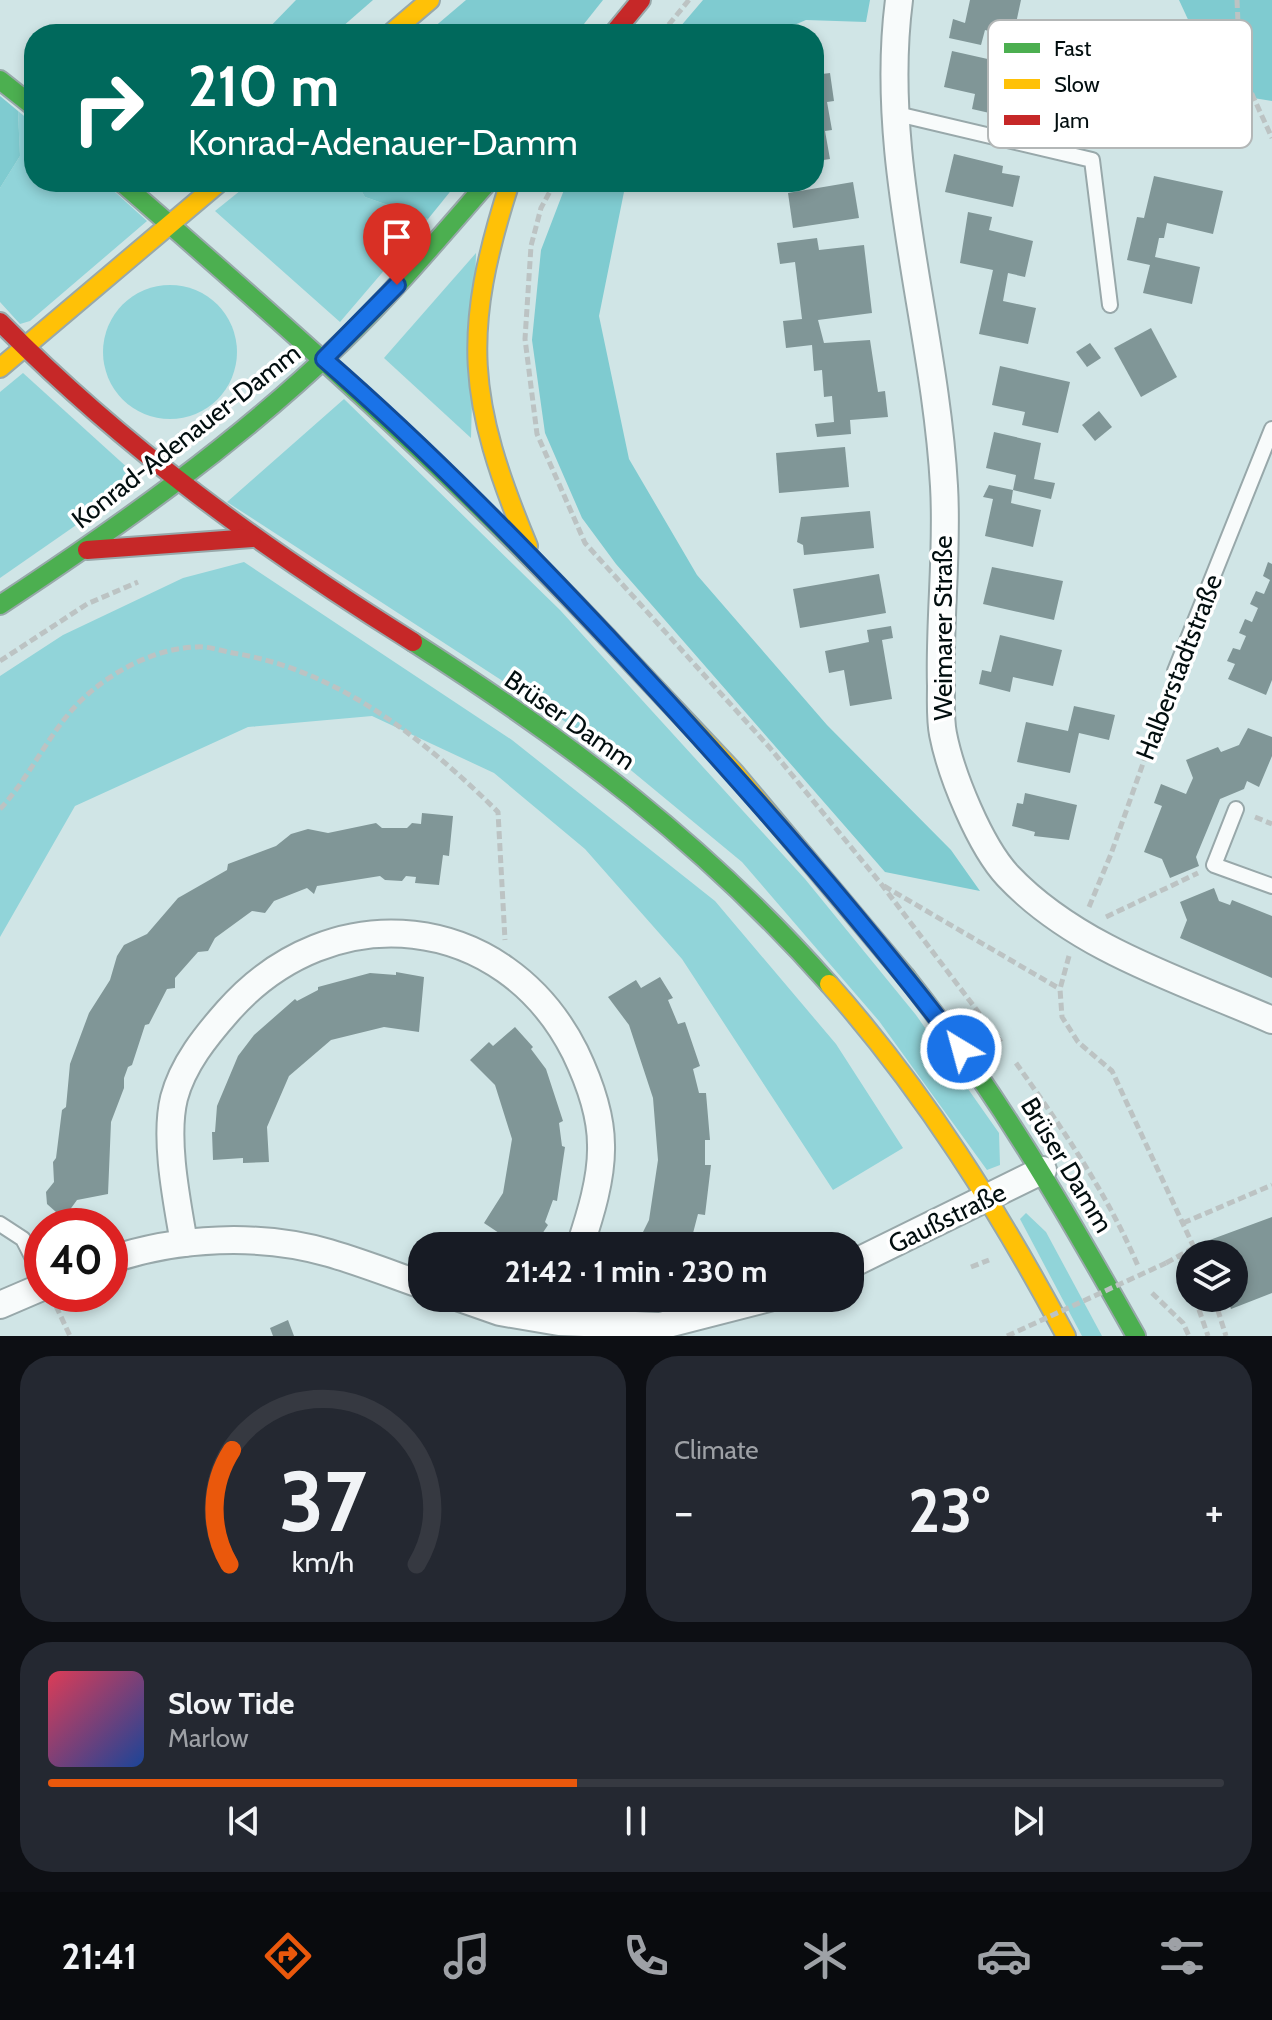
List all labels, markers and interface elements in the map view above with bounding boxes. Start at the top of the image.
legend [988,20,1252,148]
text: Fast [1054,35,1092,62]
text: 210 m [188,52,339,120]
icon: right [56,56,160,160]
text: Slow [1054,71,1100,98]
text: Jam [1053,107,1089,134]
text: Konrad-Adenauer-Damm [188,120,578,164]
pin [363,203,431,285]
icon: arrive [375,215,419,259]
street label: Konrad-Adenauer-Damm [65,337,307,535]
street label: Weimarer Straße [927,535,959,721]
street label: Halberstadtstraße [1129,570,1229,764]
street label: Brüser Damm [499,663,641,777]
position arrow [919,1007,1003,1091]
street label: Brüser Damm [1014,1092,1120,1238]
street label: Gaußstraße [883,1176,1011,1260]
speed limit sign: 40 [24,1208,128,1312]
map controls [1176,1240,1248,1312]
button: layers [1176,1240,1248,1312]
text: 21:42 · 1 min · 230 m [505,1253,767,1290]
text: Climate [674,1434,759,1466]
text: 37 [279,1451,367,1552]
text: 23° [908,1474,990,1547]
text: − [674,1485,693,1538]
text: + [1205,1485,1224,1538]
text: km/h [292,1544,354,1579]
text: Slow Tide [168,1685,295,1722]
text: Marlow [168,1722,249,1754]
icon: previous [222,1799,266,1843]
icon: pause [614,1799,658,1843]
icon: next [1006,1799,1050,1843]
icon: directions [260,1928,316,1984]
icon: music [439,1928,495,1984]
icon: phone [618,1928,674,1984]
icon: climate [797,1928,853,1984]
icon: car [976,1928,1032,1984]
icon: filters [1154,1928,1210,1984]
text: 21:41 [61,1934,137,1978]

